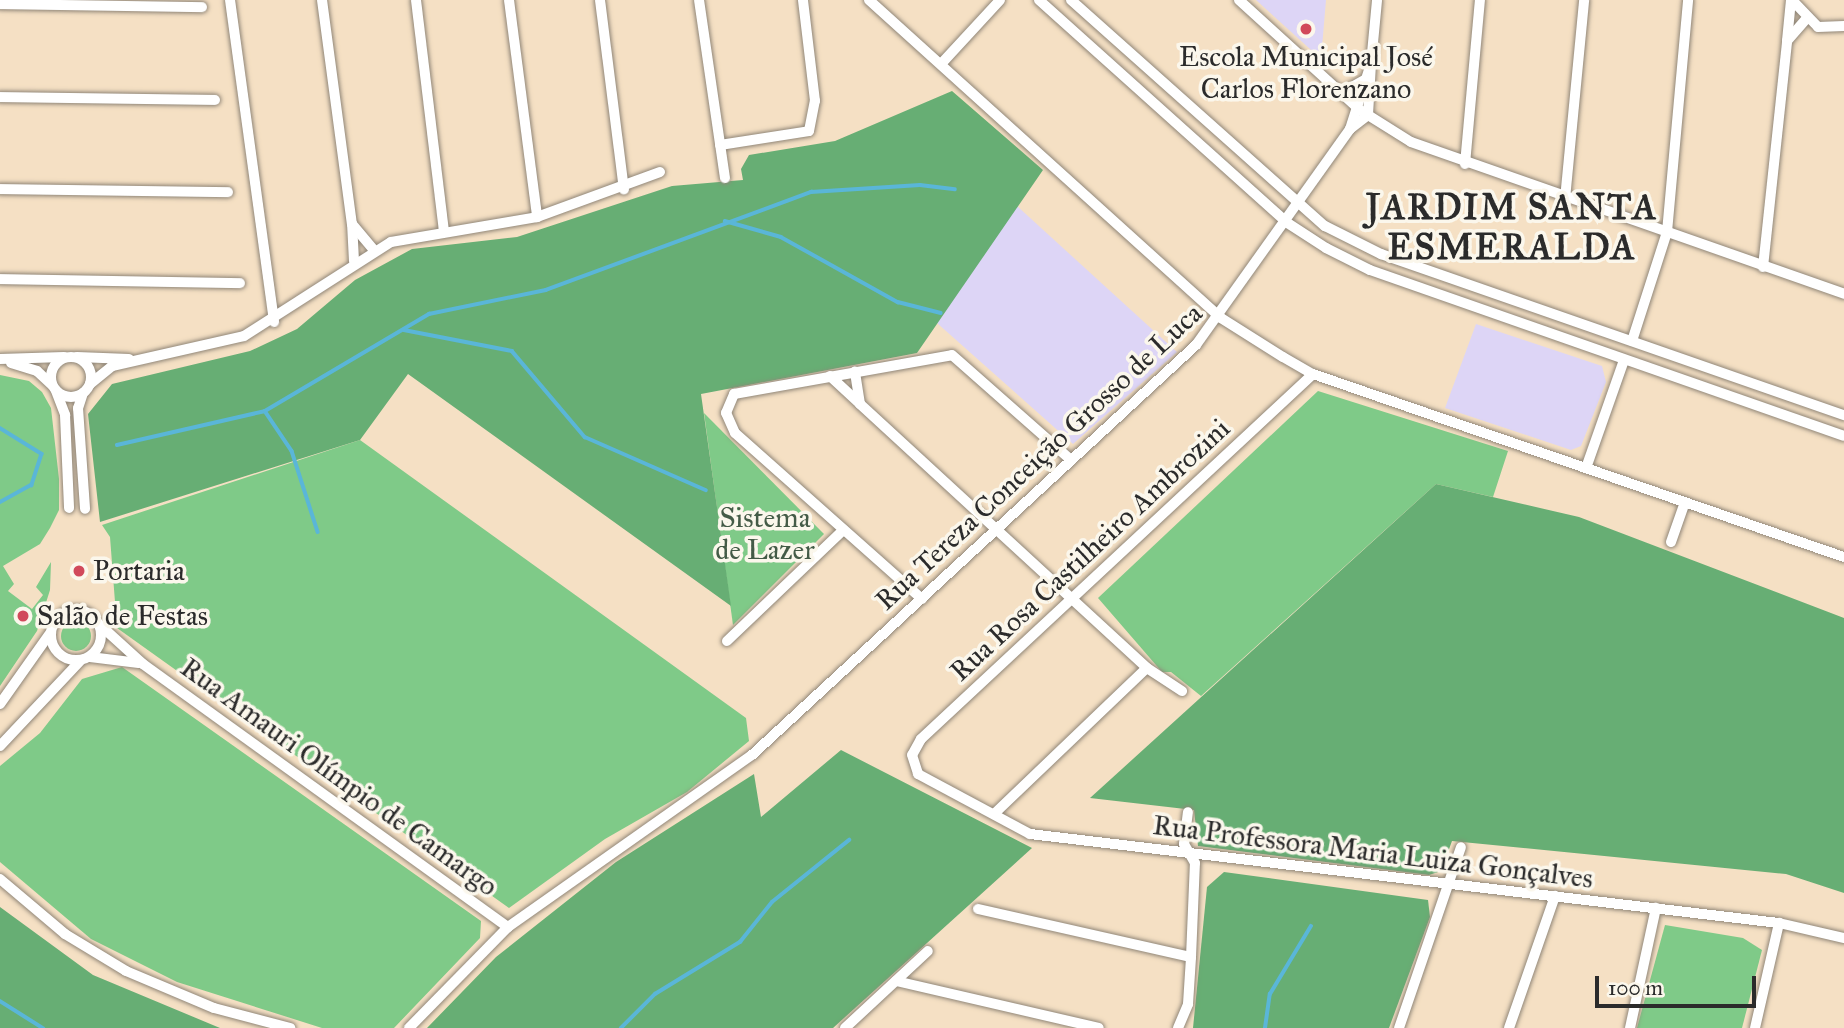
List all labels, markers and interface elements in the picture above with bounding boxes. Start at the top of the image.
marker: Escola Municipal José Carlos Florenzano [1298,21,1314,37]
place label: Escola Municipal José Carlos Florenzano [1179,40,1433,106]
district label: JARDIM SANTA ESMERALDA [1367,187,1657,269]
street label: Rua Tereza Conceição Grosso de Luca [869,297,1209,617]
street label: Rua Rosa Castilheiro Ambrozini [943,412,1237,688]
park label: Sistema de Lazer [715,501,815,567]
place label: Portaria [93,554,185,588]
marker: Portaria [71,563,87,579]
place label: Salão de Festas [37,599,208,633]
marker: Salão de Festas [15,608,31,624]
street label: Rua Amauri Olímpio de Camargo [174,651,504,903]
street label: Rua Professora Maria Luiza Gonçalves [1151,808,1595,896]
scale bar [1599,962,1760,1006]
text: 100 m [1608,975,1663,1001]

